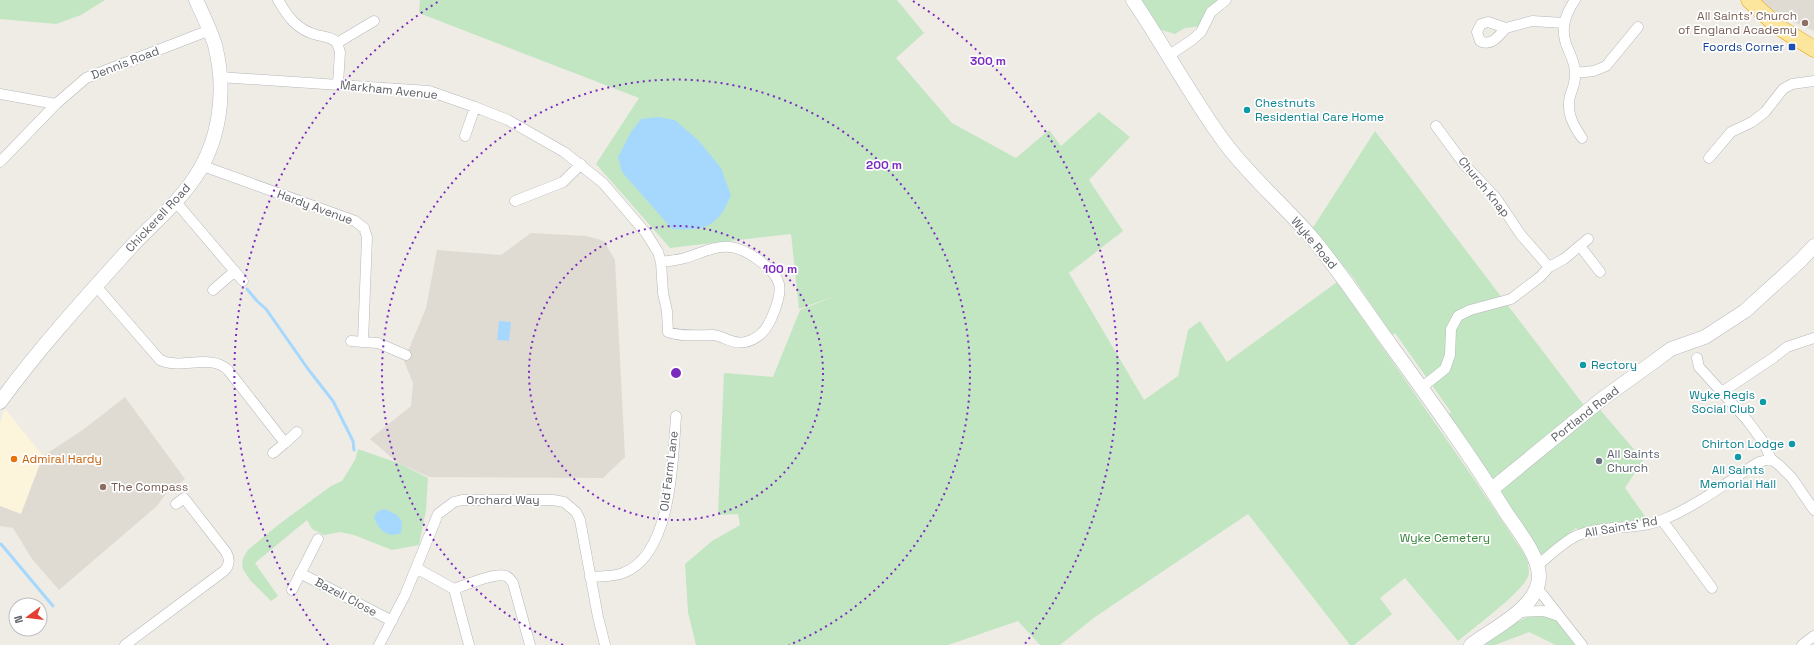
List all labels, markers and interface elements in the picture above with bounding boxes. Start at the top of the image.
place label: All Saints' Church of England Academy [1678,8,1797,38]
marker: All Saints' Church of England Academy [1800,18,1810,28]
place label: Foords Corner [1703,39,1784,55]
marker: Foords Corner [1787,42,1797,52]
street label: Dennis Road [89,43,161,83]
text: 300 m [970,53,1006,69]
street label: Markham Avenue [339,77,439,103]
place label: Chestnuts Residential Care Home [1255,95,1384,125]
marker: Chestnuts Residential Care Home [1242,105,1252,115]
street label: Church Knap [1455,153,1514,221]
text: 200 m [866,157,902,173]
street label: Chickerell Road [122,180,194,256]
street label: Hardy Avenue [275,186,355,228]
street label: Wyke Road [1287,213,1341,273]
text: 100 m [763,261,797,277]
place label: Rectory [1591,357,1637,373]
marker: Rectory [1578,360,1588,370]
centre of rings [669,366,683,380]
street label: Portland Road [1548,382,1622,446]
place label: Wyke Regis Social Club [1689,387,1755,417]
marker: Wyke Regis Social Club [1758,397,1768,407]
street label: Old Farm Lane [656,430,682,512]
place label: Chirton Lodge [1702,436,1784,452]
marker: Chirton Lodge [1787,439,1797,449]
place label: All Saints Church [1607,446,1660,476]
place label: Admiral Hardy [22,451,102,467]
marker: All Saints Memorial Hall [1733,452,1743,462]
marker: Admiral Hardy [9,454,19,464]
marker: All Saints Church [1594,456,1604,466]
place label: All Saints Memorial Hall [1700,462,1776,492]
place label: The Compass [111,479,188,495]
marker: The Compass [98,482,108,492]
street label: Orchard Way [466,492,540,508]
street label: All Saints' Rd [1583,513,1659,541]
park label: Wyke Cemetery [1400,530,1490,546]
street label: Bazell Close [312,574,380,620]
north arrow [8,597,48,637]
text: N [11,614,26,625]

